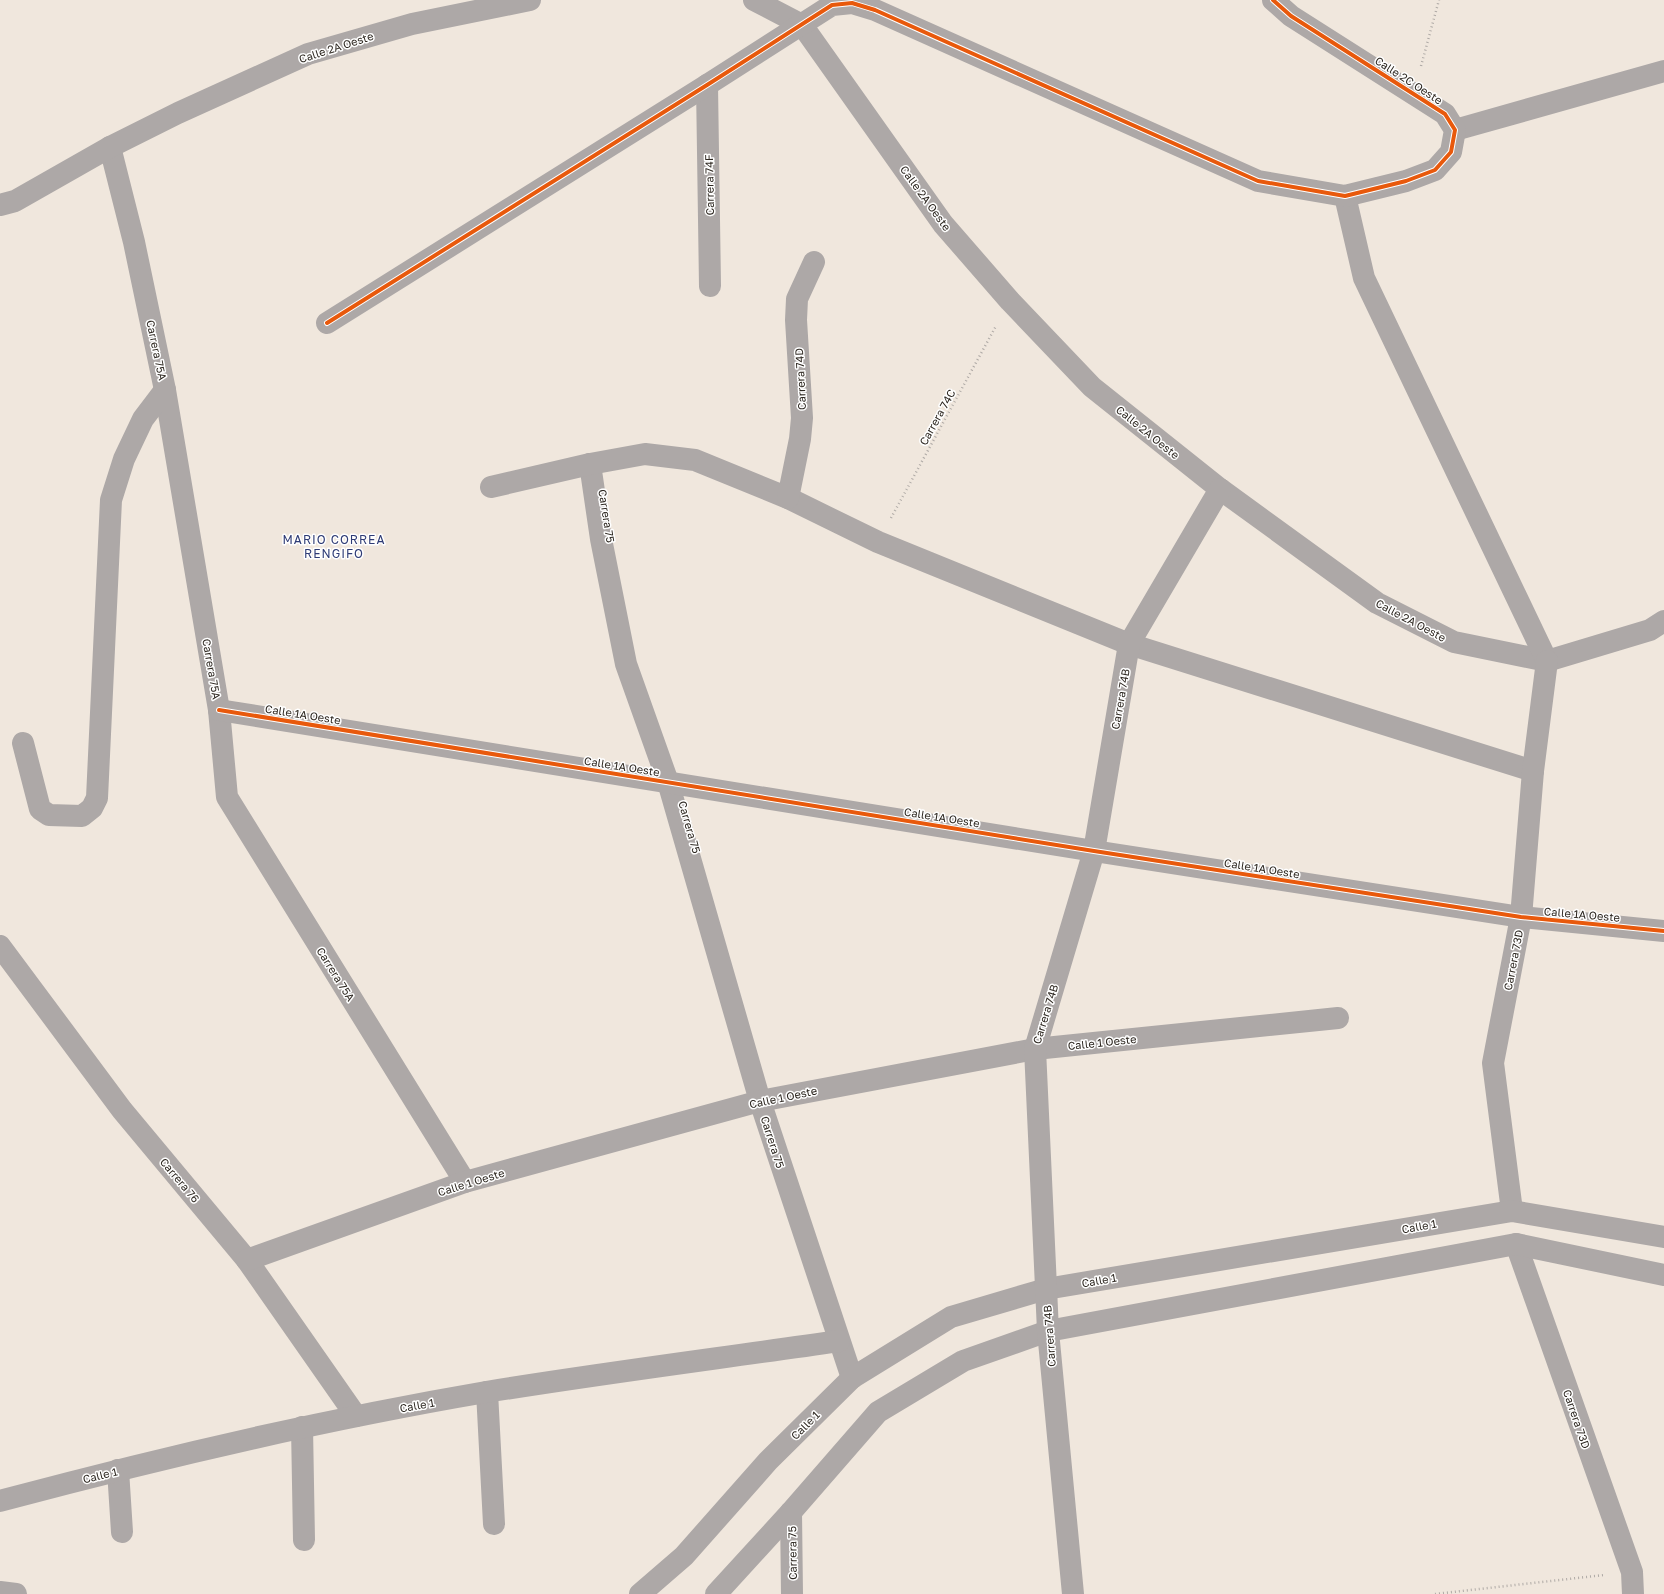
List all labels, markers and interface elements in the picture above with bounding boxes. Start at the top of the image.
street label: Calle 2A Oeste [297,29,375,65]
street label: Calle 2C Oeste [1373,53,1445,107]
street label: Carrera 74F [702,154,716,215]
street label: Calle 2A Oeste [898,163,954,233]
street label: Carrera 75A [144,319,170,382]
street label: Carrera 74D [792,347,808,410]
street label: Carrera 74C [916,387,958,447]
street label: Calle 2A Oeste [1114,403,1182,461]
street label: Carrera 75 [596,488,618,544]
district label: MARIO CORREA RENGIFO [283,532,385,561]
street label: Calle 2A Oeste [1374,596,1448,644]
street label: Carrera 75A [200,638,224,701]
street label: Carrera 74B [1108,668,1132,730]
street label: Calle 1A Oeste [264,702,342,726]
street label: Calle 1A Oeste [583,754,661,778]
street label: Carrera 75 [676,799,704,855]
street label: Calle 1A Oeste [903,805,981,829]
street label: Calle 1A Oeste [1223,856,1301,880]
street label: Calle 1A Oeste [1543,904,1621,924]
street label: Carrera 73D [1501,928,1525,992]
street label: Carrera 75A [314,945,358,1004]
street label: Carrera 74B [1030,983,1060,1045]
street label: Calle 1 Oeste [1067,1032,1137,1052]
street label: Calle 1 Oeste [748,1083,818,1111]
street label: Carrera 75 [758,1114,788,1170]
street label: Carrera 76 [158,1155,203,1205]
street label: Calle 1 Oeste [436,1166,506,1198]
street label: Calle 1 [1401,1217,1437,1235]
street label: Calle 1 [1081,1271,1117,1289]
street label: Carrera 74B [1040,1305,1058,1367]
street label: Carrera 73D [1561,1388,1593,1451]
street label: Calle 1 [399,1396,435,1414]
street label: Calle 1 [788,1408,822,1442]
street label: Calle 1 [81,1464,119,1486]
street label: Carrera 75 [785,1526,799,1580]

